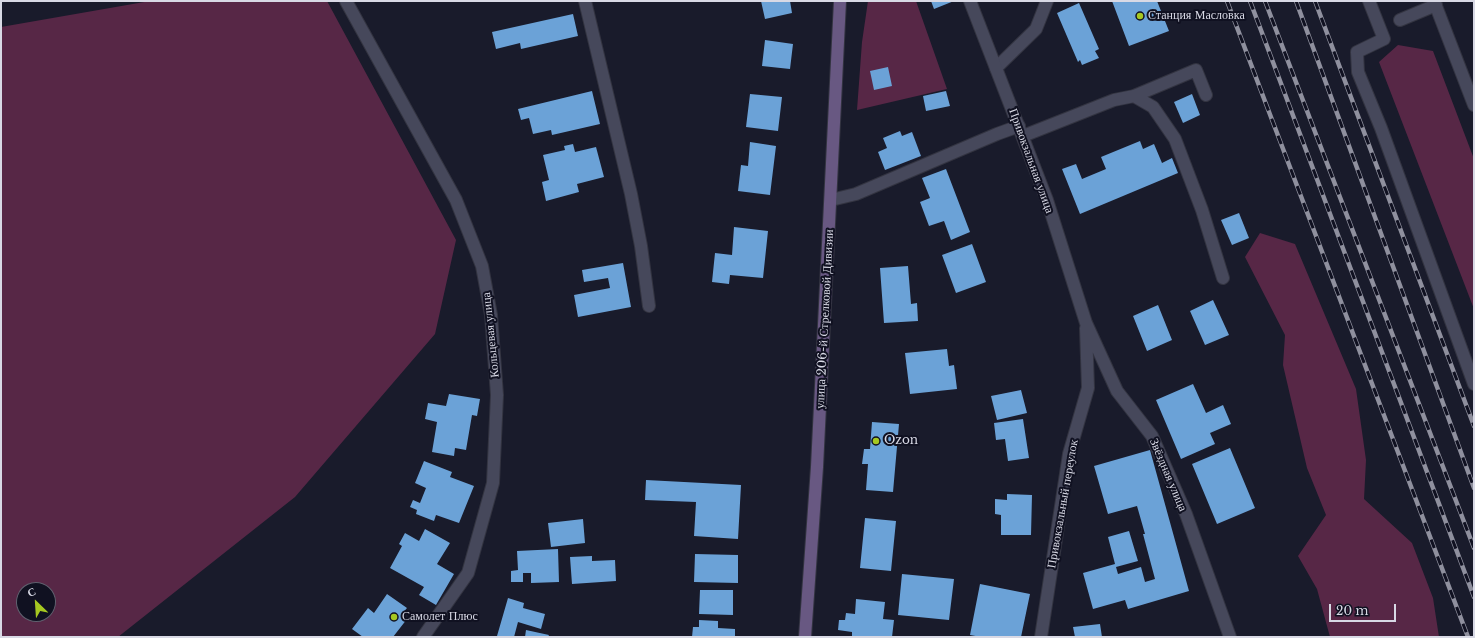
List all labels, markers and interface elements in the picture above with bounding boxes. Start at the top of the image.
place label: Станция Масловка [1148,9,1245,23]
marker: Станция Масловка [1135,11,1145,21]
street label: Привокзальная улица [1005,107,1057,215]
street label: улица 206-й Стрелковой Дивизии [813,229,837,409]
street label: Кольцевая улица [479,292,503,378]
place label: Ozon [884,434,918,448]
marker: Ozon [871,436,881,446]
street label: Звёздная улица [1146,436,1190,514]
street label: Привокзальный переулок [1045,439,1081,569]
north arrow [16,582,56,622]
text: С [25,584,38,600]
scale bar [1331,596,1398,622]
text: 20 m [1336,603,1368,618]
place label: Самолет Плюс [402,610,478,624]
marker: Самолет Плюс [389,612,399,622]

